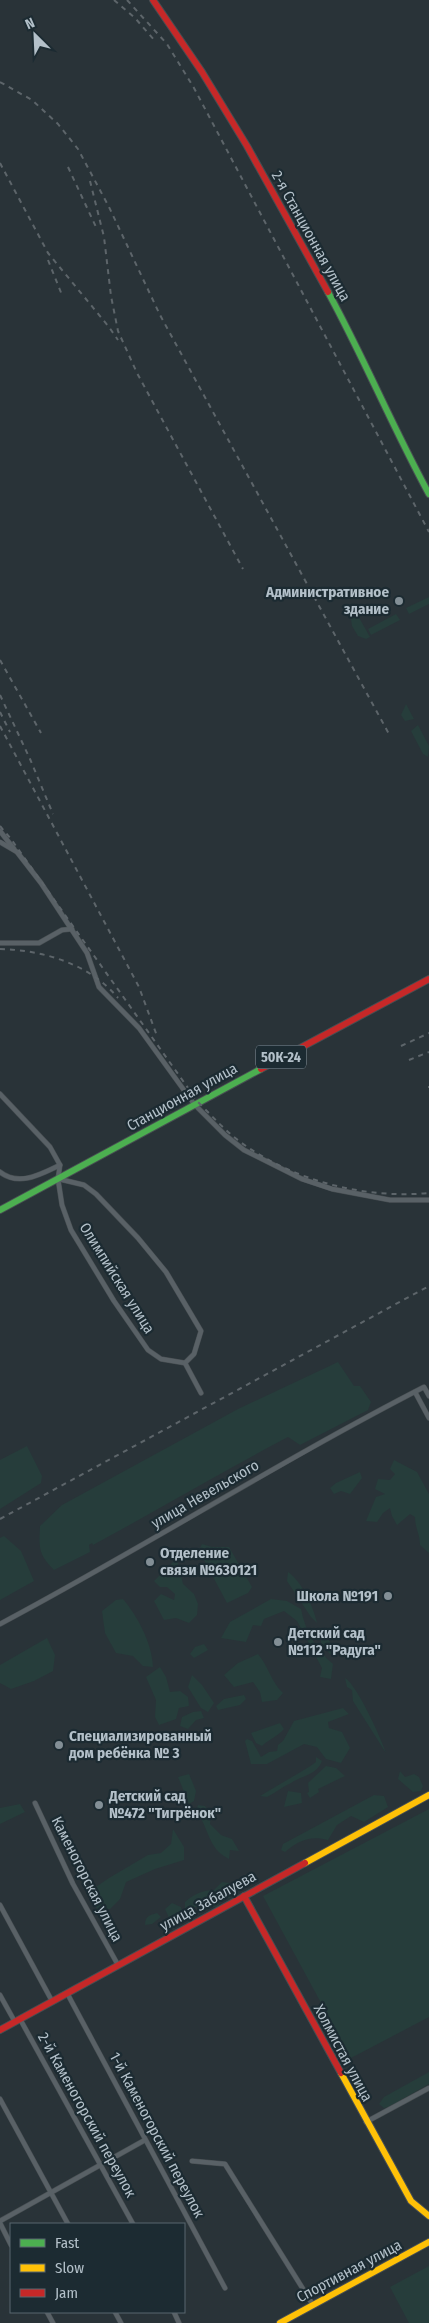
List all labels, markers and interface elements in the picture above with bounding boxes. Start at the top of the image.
north arrow [10,10,60,60]
text: N [23,14,37,33]
street label: 2-я Станционная улица [268,168,354,304]
place label: Административное здание [265,583,389,618]
marker: Административное здание [393,595,405,607]
road number: 50К-24 [256,1046,306,1068]
street label: Станционная улица [124,1059,240,1135]
street label: Олимпийская улица [76,1219,158,1337]
street label: улица Невельского [148,1456,262,1532]
place label: Отделение связи №630121 [160,1544,257,1579]
marker: Отделение связи №630121 [144,1556,156,1568]
place label: Школа №191 [297,1587,378,1605]
marker: Школа №191 [382,1590,394,1602]
place label: Детский сад №112 "Радуга" [287,1624,381,1659]
marker: Детский сад №112 "Радуга" [272,1636,284,1648]
place label: Специализированный дом ребёнка № 3 [68,1727,212,1762]
marker: Специализированный дом ребёнка № 3 [53,1739,65,1751]
place label: Детский сад №472 "Тигрёнок" [108,1787,221,1822]
marker: Детский сад №472 "Тигрёнок" [93,1799,105,1811]
street label: Каменогорская улица [48,1813,126,1945]
street label: улица Забалуева [157,1867,259,1935]
street label: Холмистая улица [310,2001,376,2105]
street label: 2-й Каменогорский переулок [34,2029,140,2201]
street label: 1-й Каменогорский переулок [106,2049,208,2221]
legend [10,2223,185,2313]
text: Fast [55,2234,79,2252]
street label: Спортивная улица [293,2236,405,2306]
text: Slow [55,2259,84,2277]
text: Jam [55,2284,78,2302]

